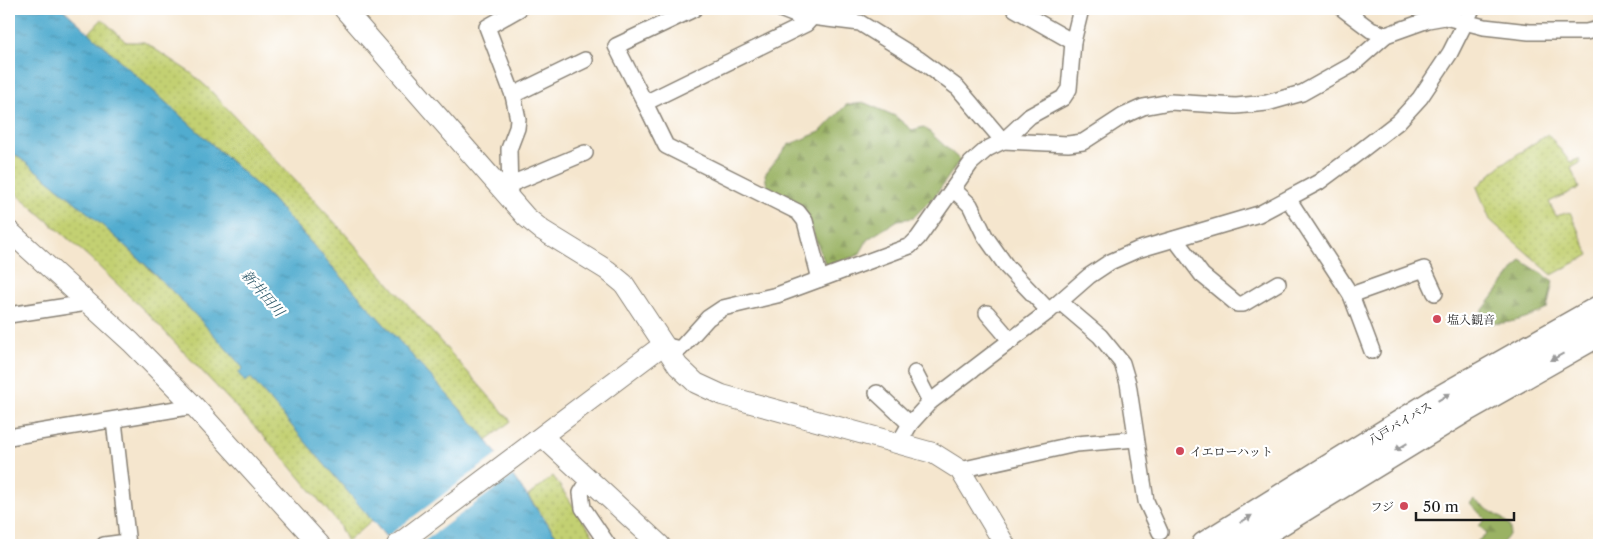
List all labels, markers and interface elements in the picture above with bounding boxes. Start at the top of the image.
water label: 新井田川 [238,266,289,322]
place label: 塩入観音 [1447,312,1495,327]
marker: 塩入観音 [1431,313,1443,325]
one-way arrow [1550,353,1563,362]
one-way arrow [1437,392,1450,401]
street label: 八戸バイパス [1365,398,1435,448]
one-way arrow [1394,443,1407,452]
place label: イエローハット [1190,444,1273,459]
marker: イエローハット [1174,445,1186,457]
scale bar [1416,489,1513,521]
text: 50 m [1423,497,1459,516]
place label: フジ [1370,499,1394,514]
marker: フジ [1398,500,1410,512]
one-way arrow [1240,514,1253,524]

